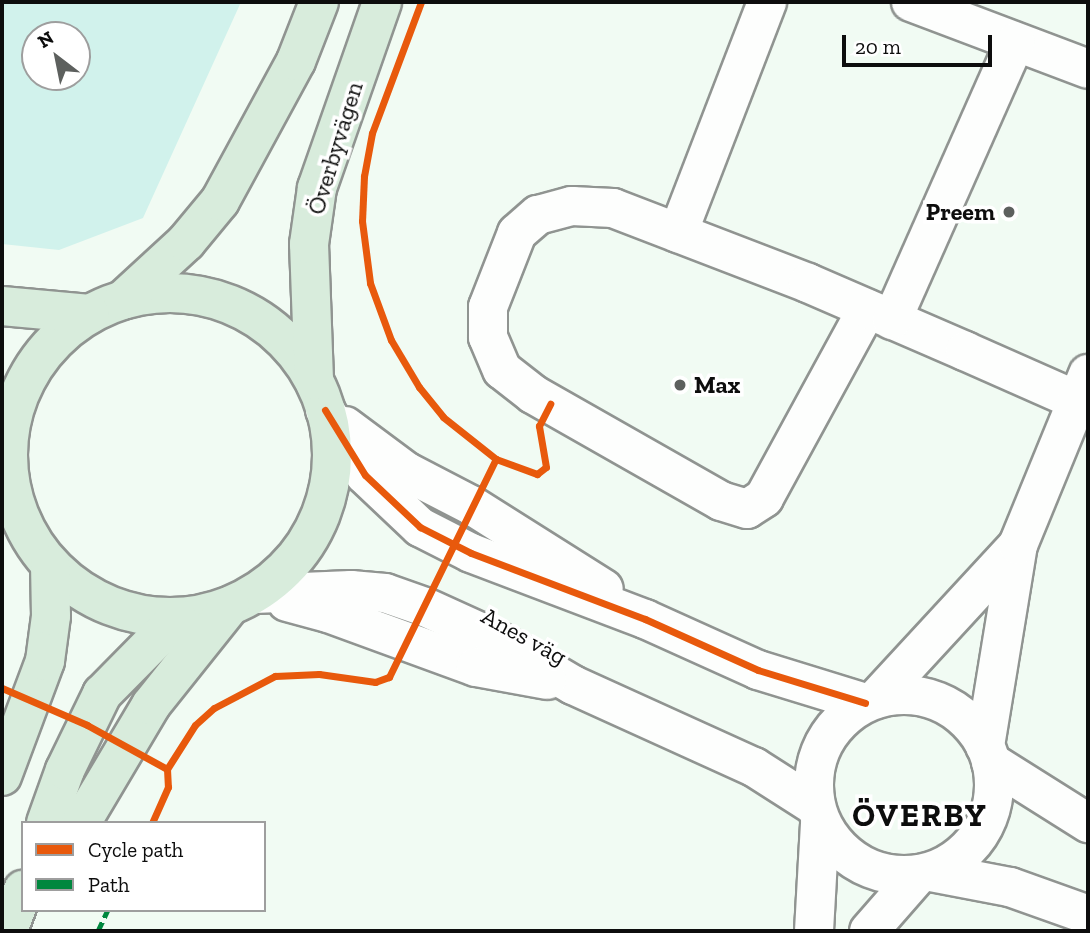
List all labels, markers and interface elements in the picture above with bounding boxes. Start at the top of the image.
north arrow [21,21,91,91]
scale bar [845,21,996,65]
text: N [33,26,58,53]
text: 20 m [855,34,901,59]
street label: Överbyvägen [301,78,369,218]
place label: Preem [926,198,995,226]
marker: Preem [1001,204,1017,220]
place label: Max [694,371,740,399]
marker: Max [672,377,688,393]
street label: Anes väg [476,601,572,671]
district label: ÖVERBY [853,796,987,834]
legend [21,821,266,912]
text: Cycle path [88,837,183,862]
text: Path [88,872,130,897]

